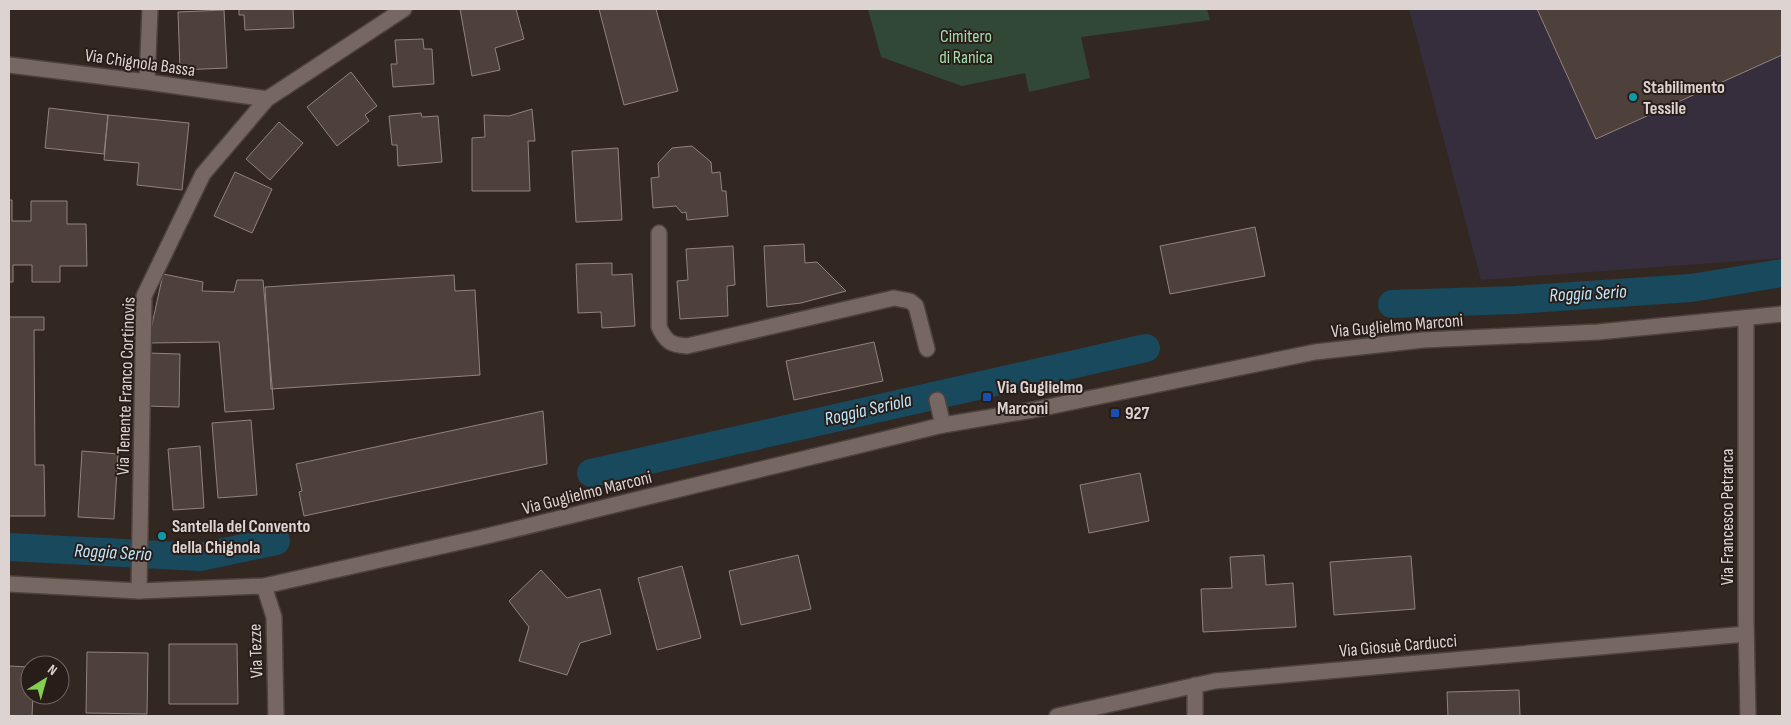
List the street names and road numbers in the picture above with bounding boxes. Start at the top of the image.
street label: Via Chignola Bassa [84,45,197,81]
street label: Via Tenente Franco Cortinovis [112,296,140,476]
street label: Via Guglielmo Marconi [1330,310,1464,342]
street label: Via Francesco Petrarca [1717,449,1738,585]
street label: Via Guglielmo Marconi [520,467,654,519]
street label: Via Tezze [245,623,267,679]
street label: Via Giosuè Carducci [1338,630,1458,662]

